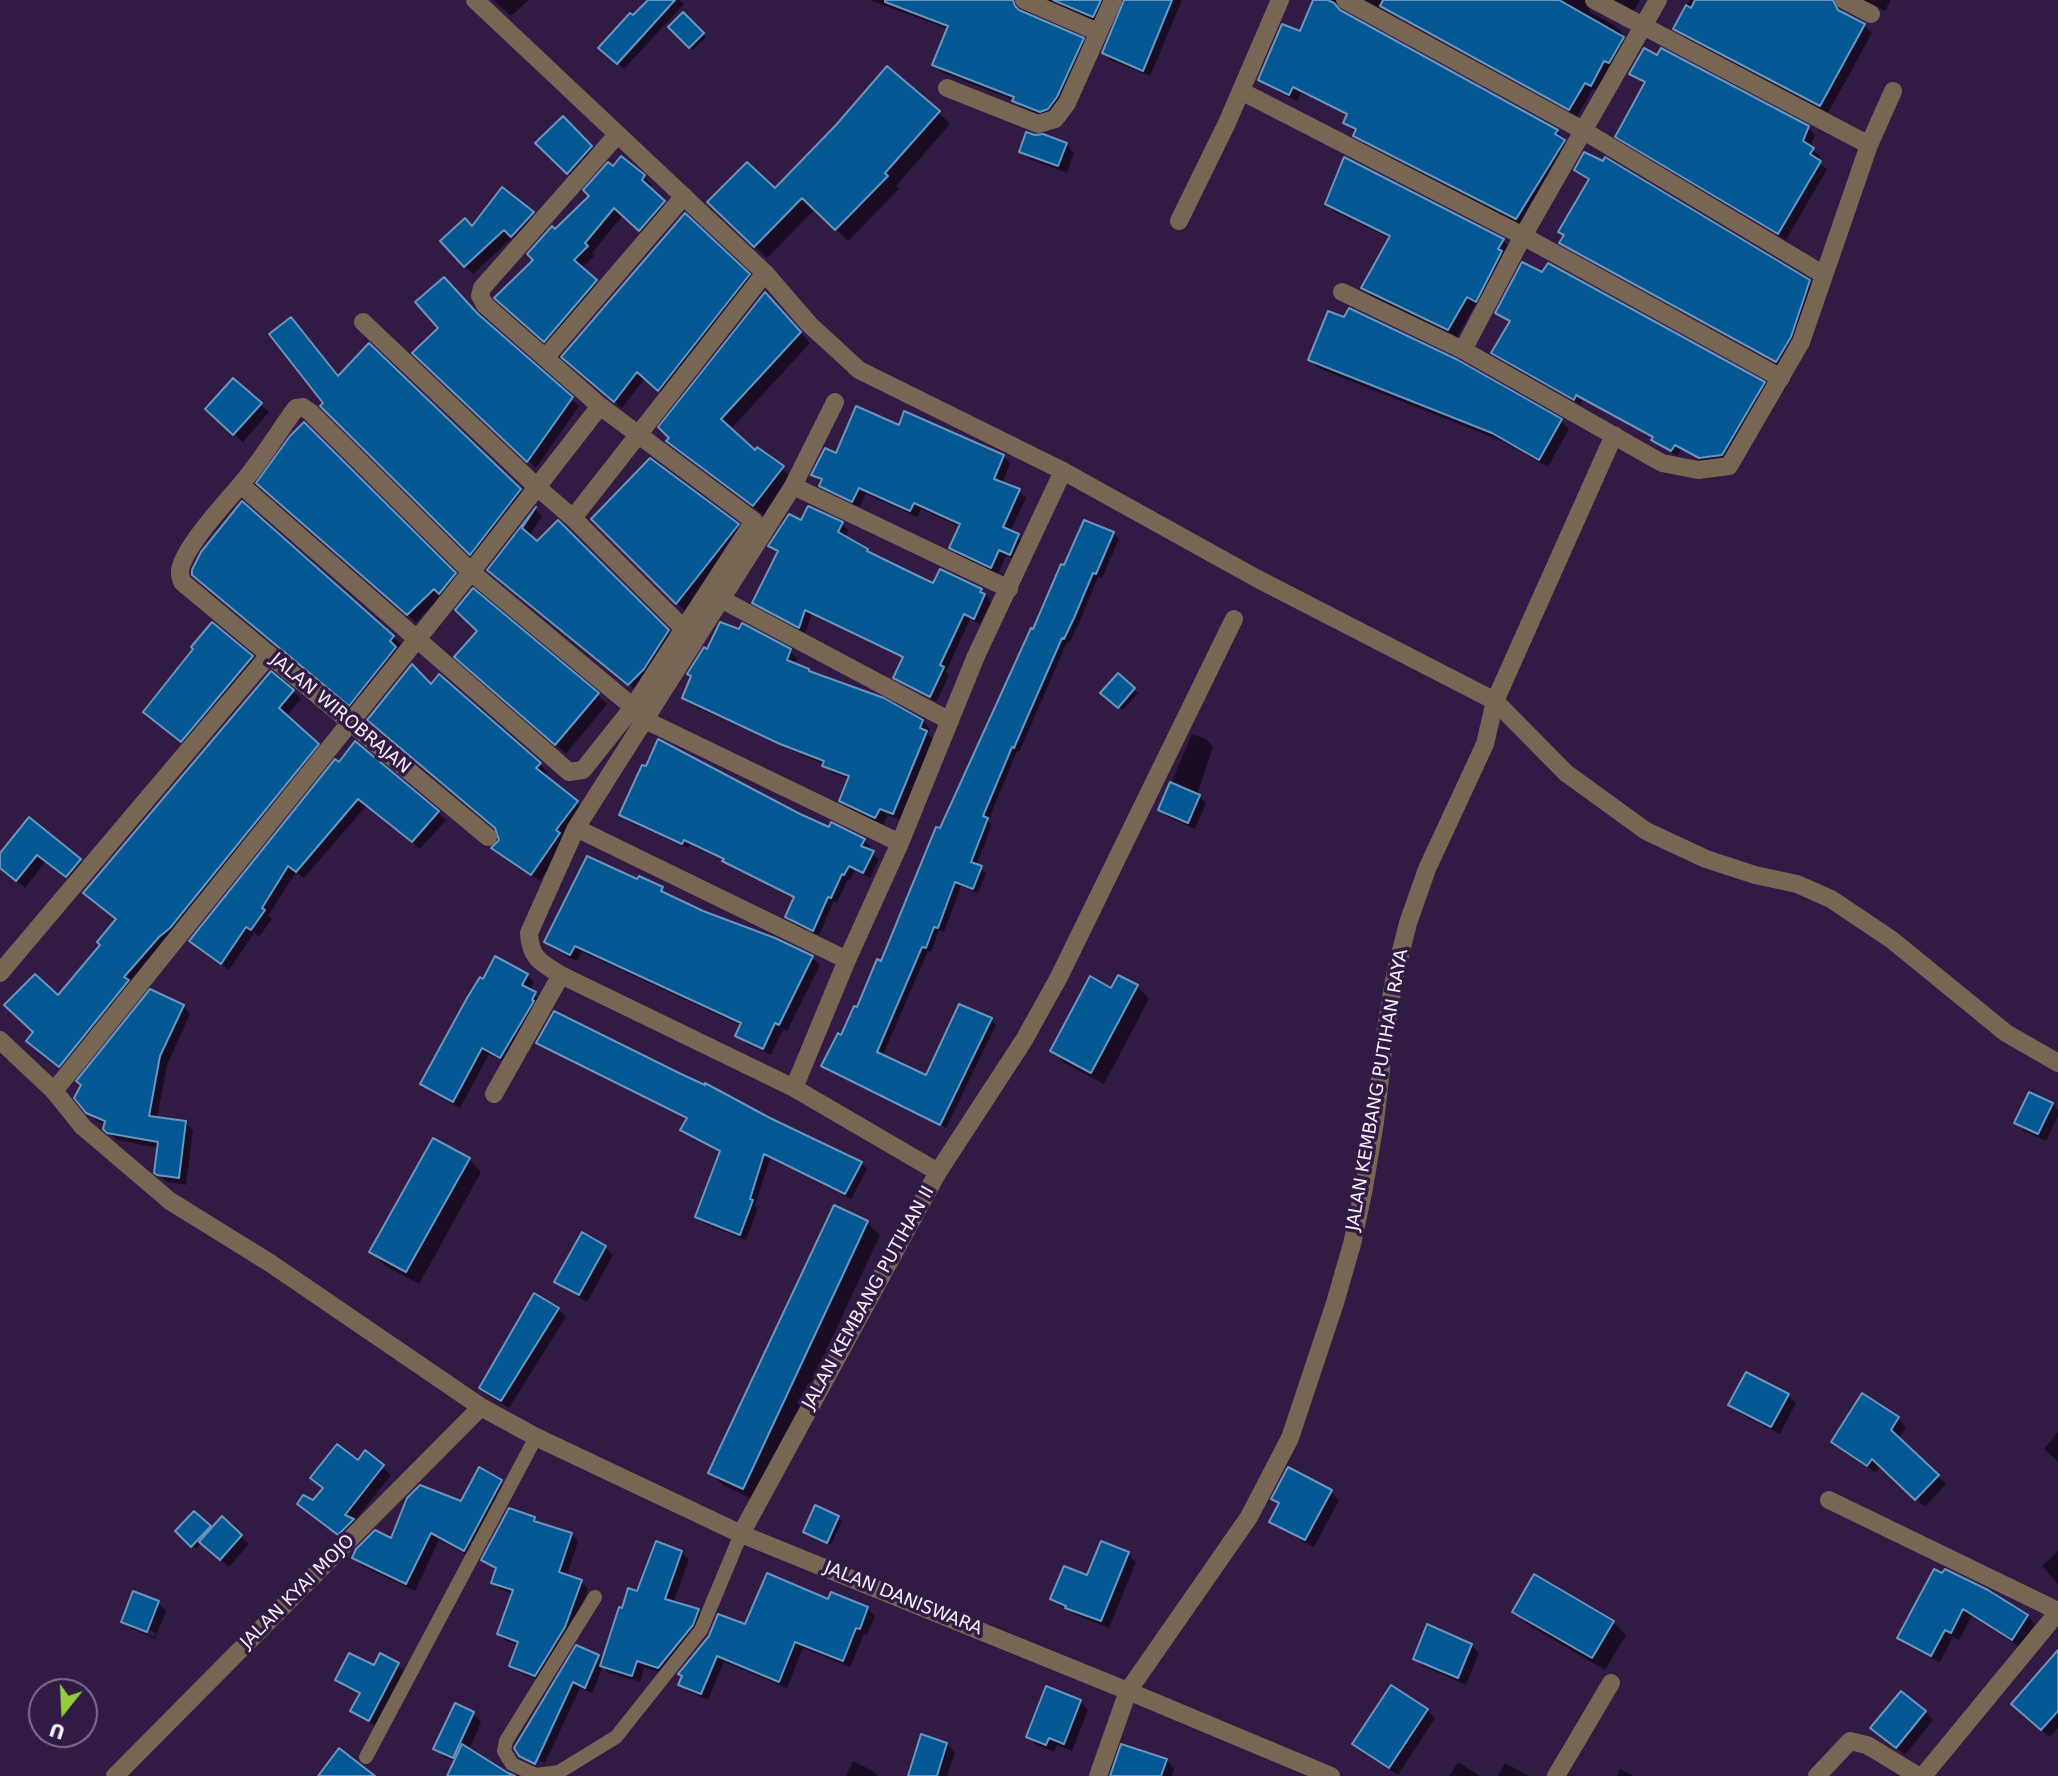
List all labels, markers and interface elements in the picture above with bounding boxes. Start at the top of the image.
street label: JALAN WIROBRAJAN [266,649,414,779]
street label: JALAN KEMBANG PUTIHAN RAYA [1343,947,1413,1233]
street label: JALAN KEMBANG PUTIHAN II [799,1183,939,1413]
street label: JALAN KYAI MOJO [236,1530,360,1654]
street label: JALAN DANISWARA [821,1557,985,1641]
north arrow [28,1678,98,1748]
text: U [46,1718,68,1744]

